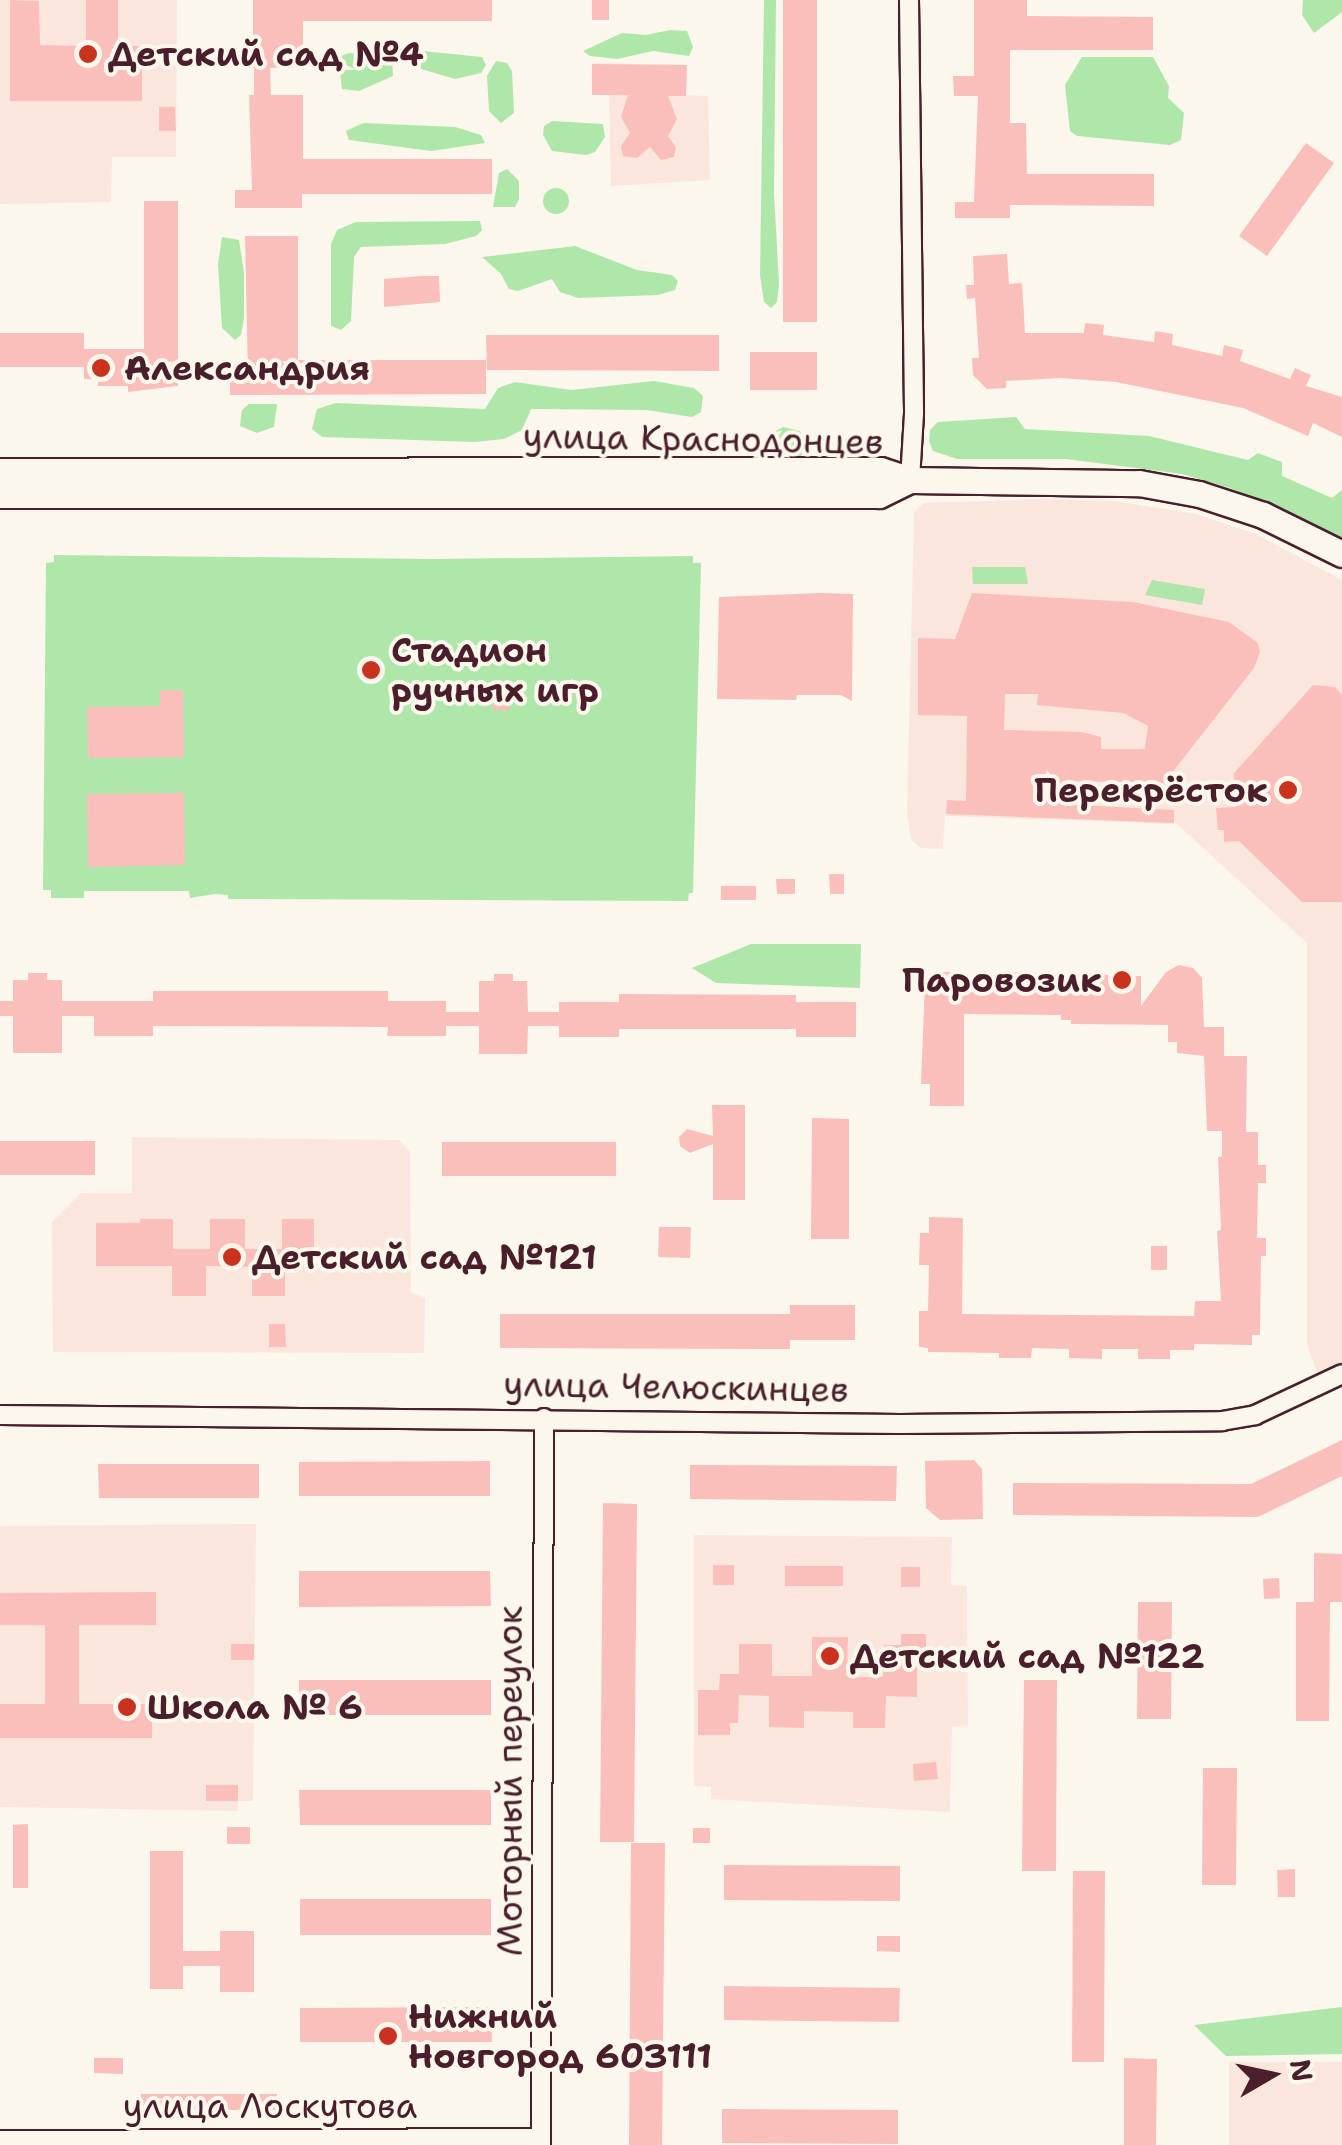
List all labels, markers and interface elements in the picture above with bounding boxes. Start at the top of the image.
place label: Детский сад №4 [108,33,424,75]
marker: Детский сад №4 [77,43,99,65]
place label: Александрия [124,347,370,389]
marker: Александрия [88,355,114,381]
street label: улица Краснодонцев [522,415,884,463]
place label: Стадион ручных игр [391,629,599,711]
marker: Стадион ручных игр [360,659,382,681]
place label: Перекрёсток [1034,769,1268,811]
marker: Перекрёсток [1277,779,1299,801]
place label: Паровозик [902,959,1102,1001]
marker: Паровозик [1111,969,1133,991]
place label: Детский сад №121 [252,1236,597,1278]
marker: Детский сад №121 [221,1246,243,1268]
street label: улица Челюскинцев [503,1363,849,1411]
street label: Моторный переулок [489,1606,531,1956]
place label: Детский сад №122 [850,1635,1205,1677]
marker: Детский сад №122 [819,1645,841,1667]
place label: Школа № 6 [147,1686,363,1728]
marker: Школа № 6 [116,1696,138,1718]
place label: Нижний Новгород 603111 [408,1995,712,2077]
marker: Нижний Новгород 603111 [377,2025,399,2047]
north arrow [1222,2025,1322,2125]
text: N [1281,2056,1322,2084]
street label: улица Лоскутова [123,2085,417,2127]

